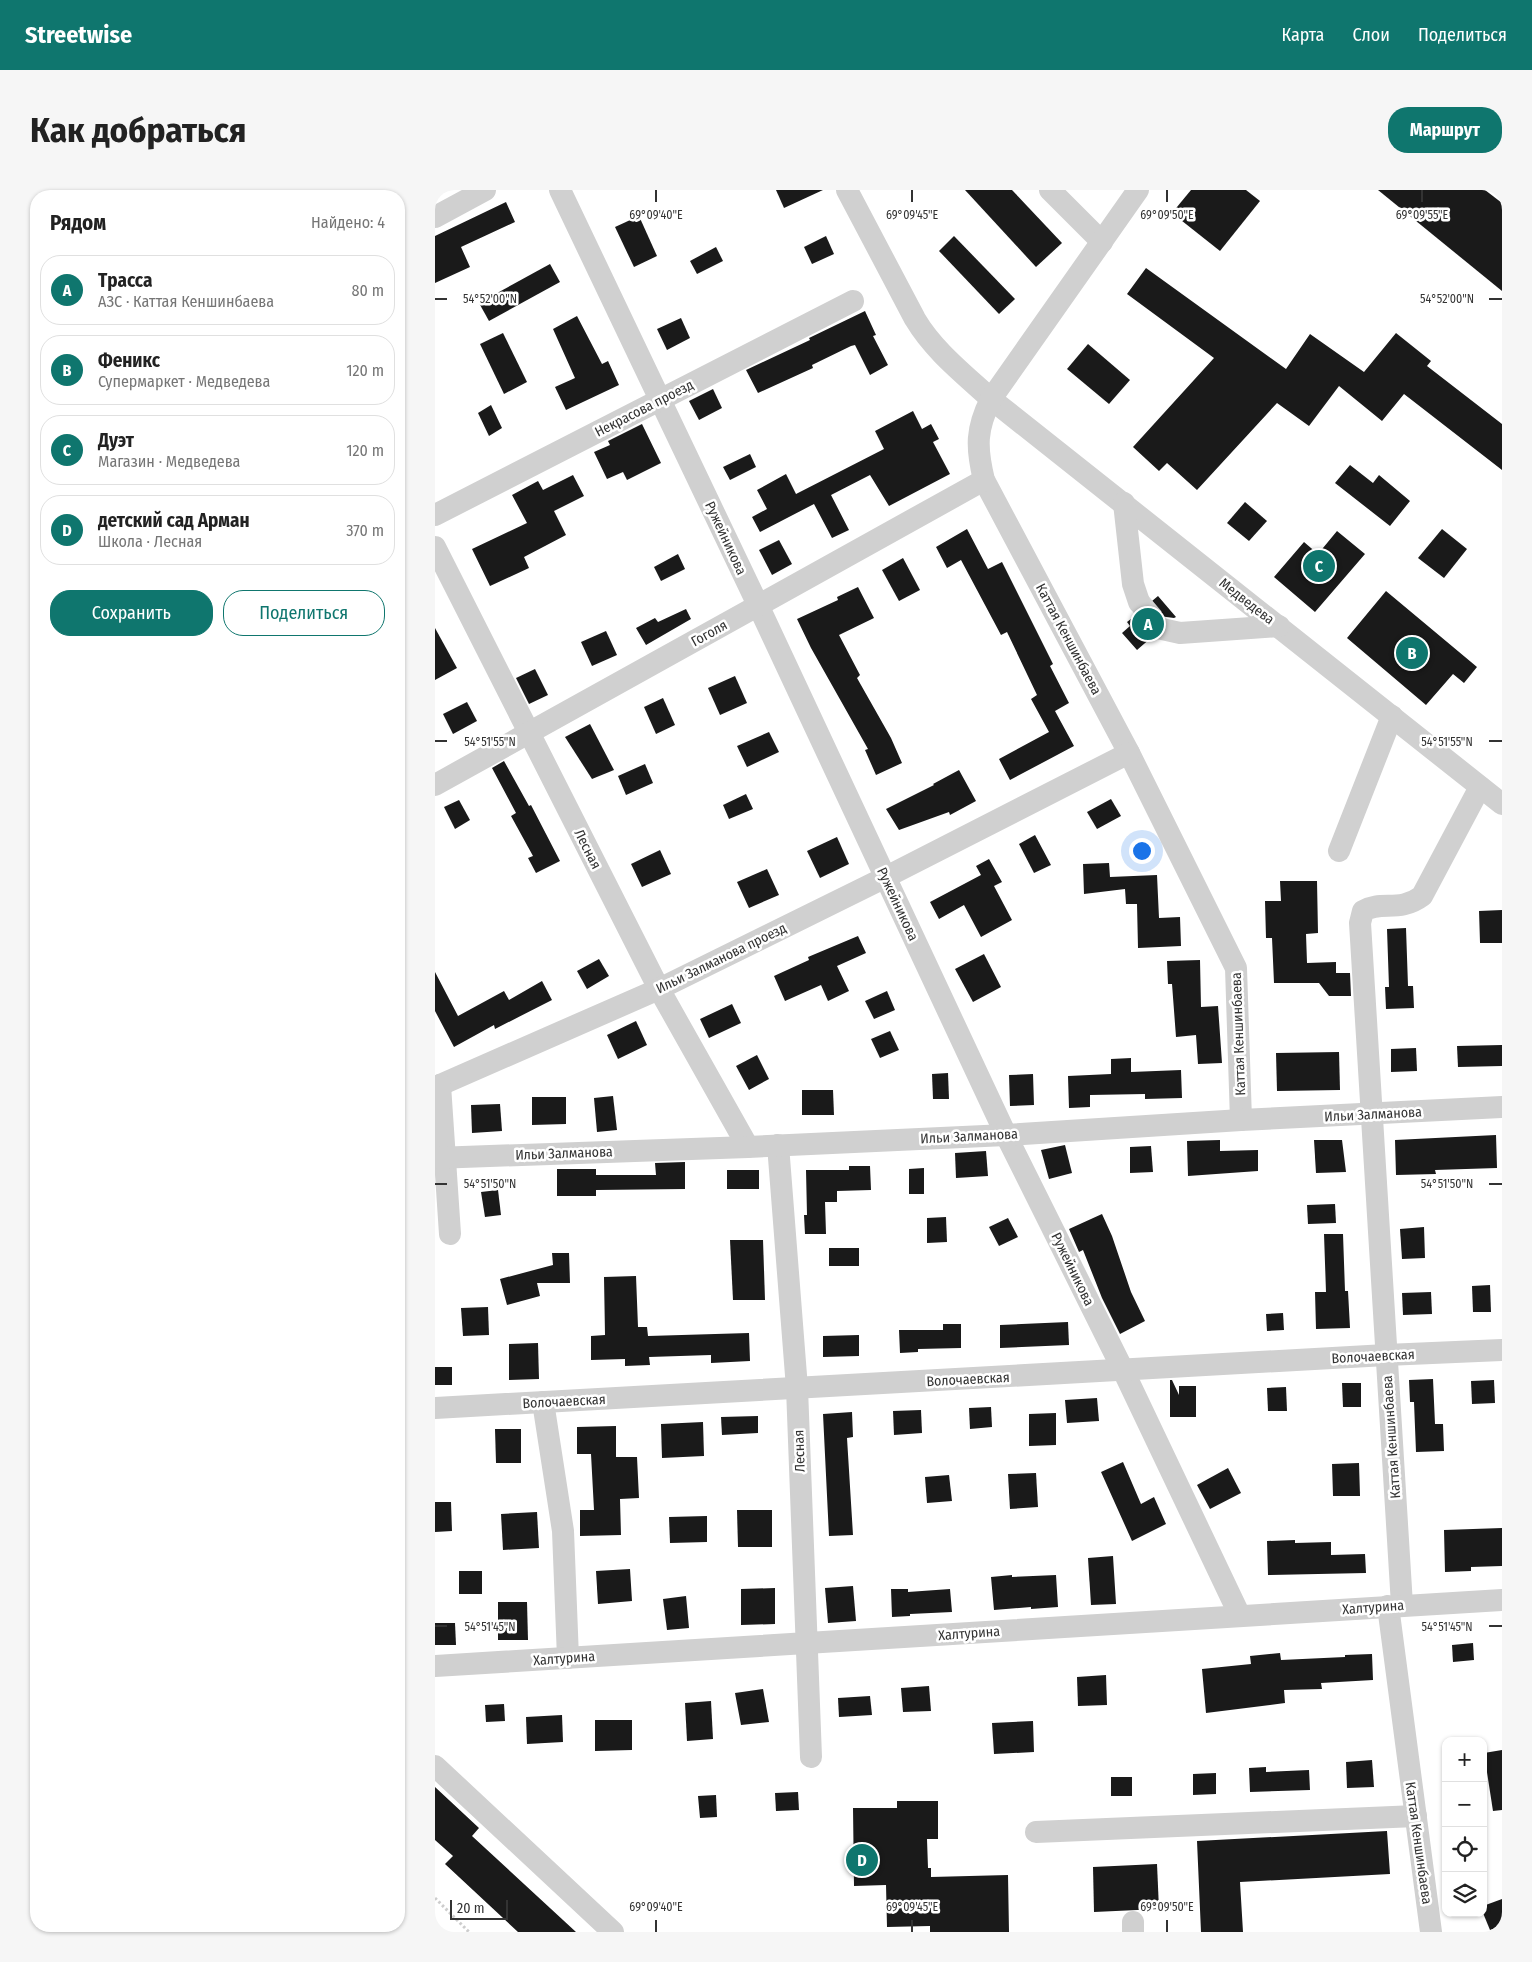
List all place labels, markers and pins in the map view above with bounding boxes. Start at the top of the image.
pin: C [1303,547,1335,585]
pin: A [1132,605,1164,643]
pin: B [1396,634,1428,672]
pin: D [846,1841,878,1879]

